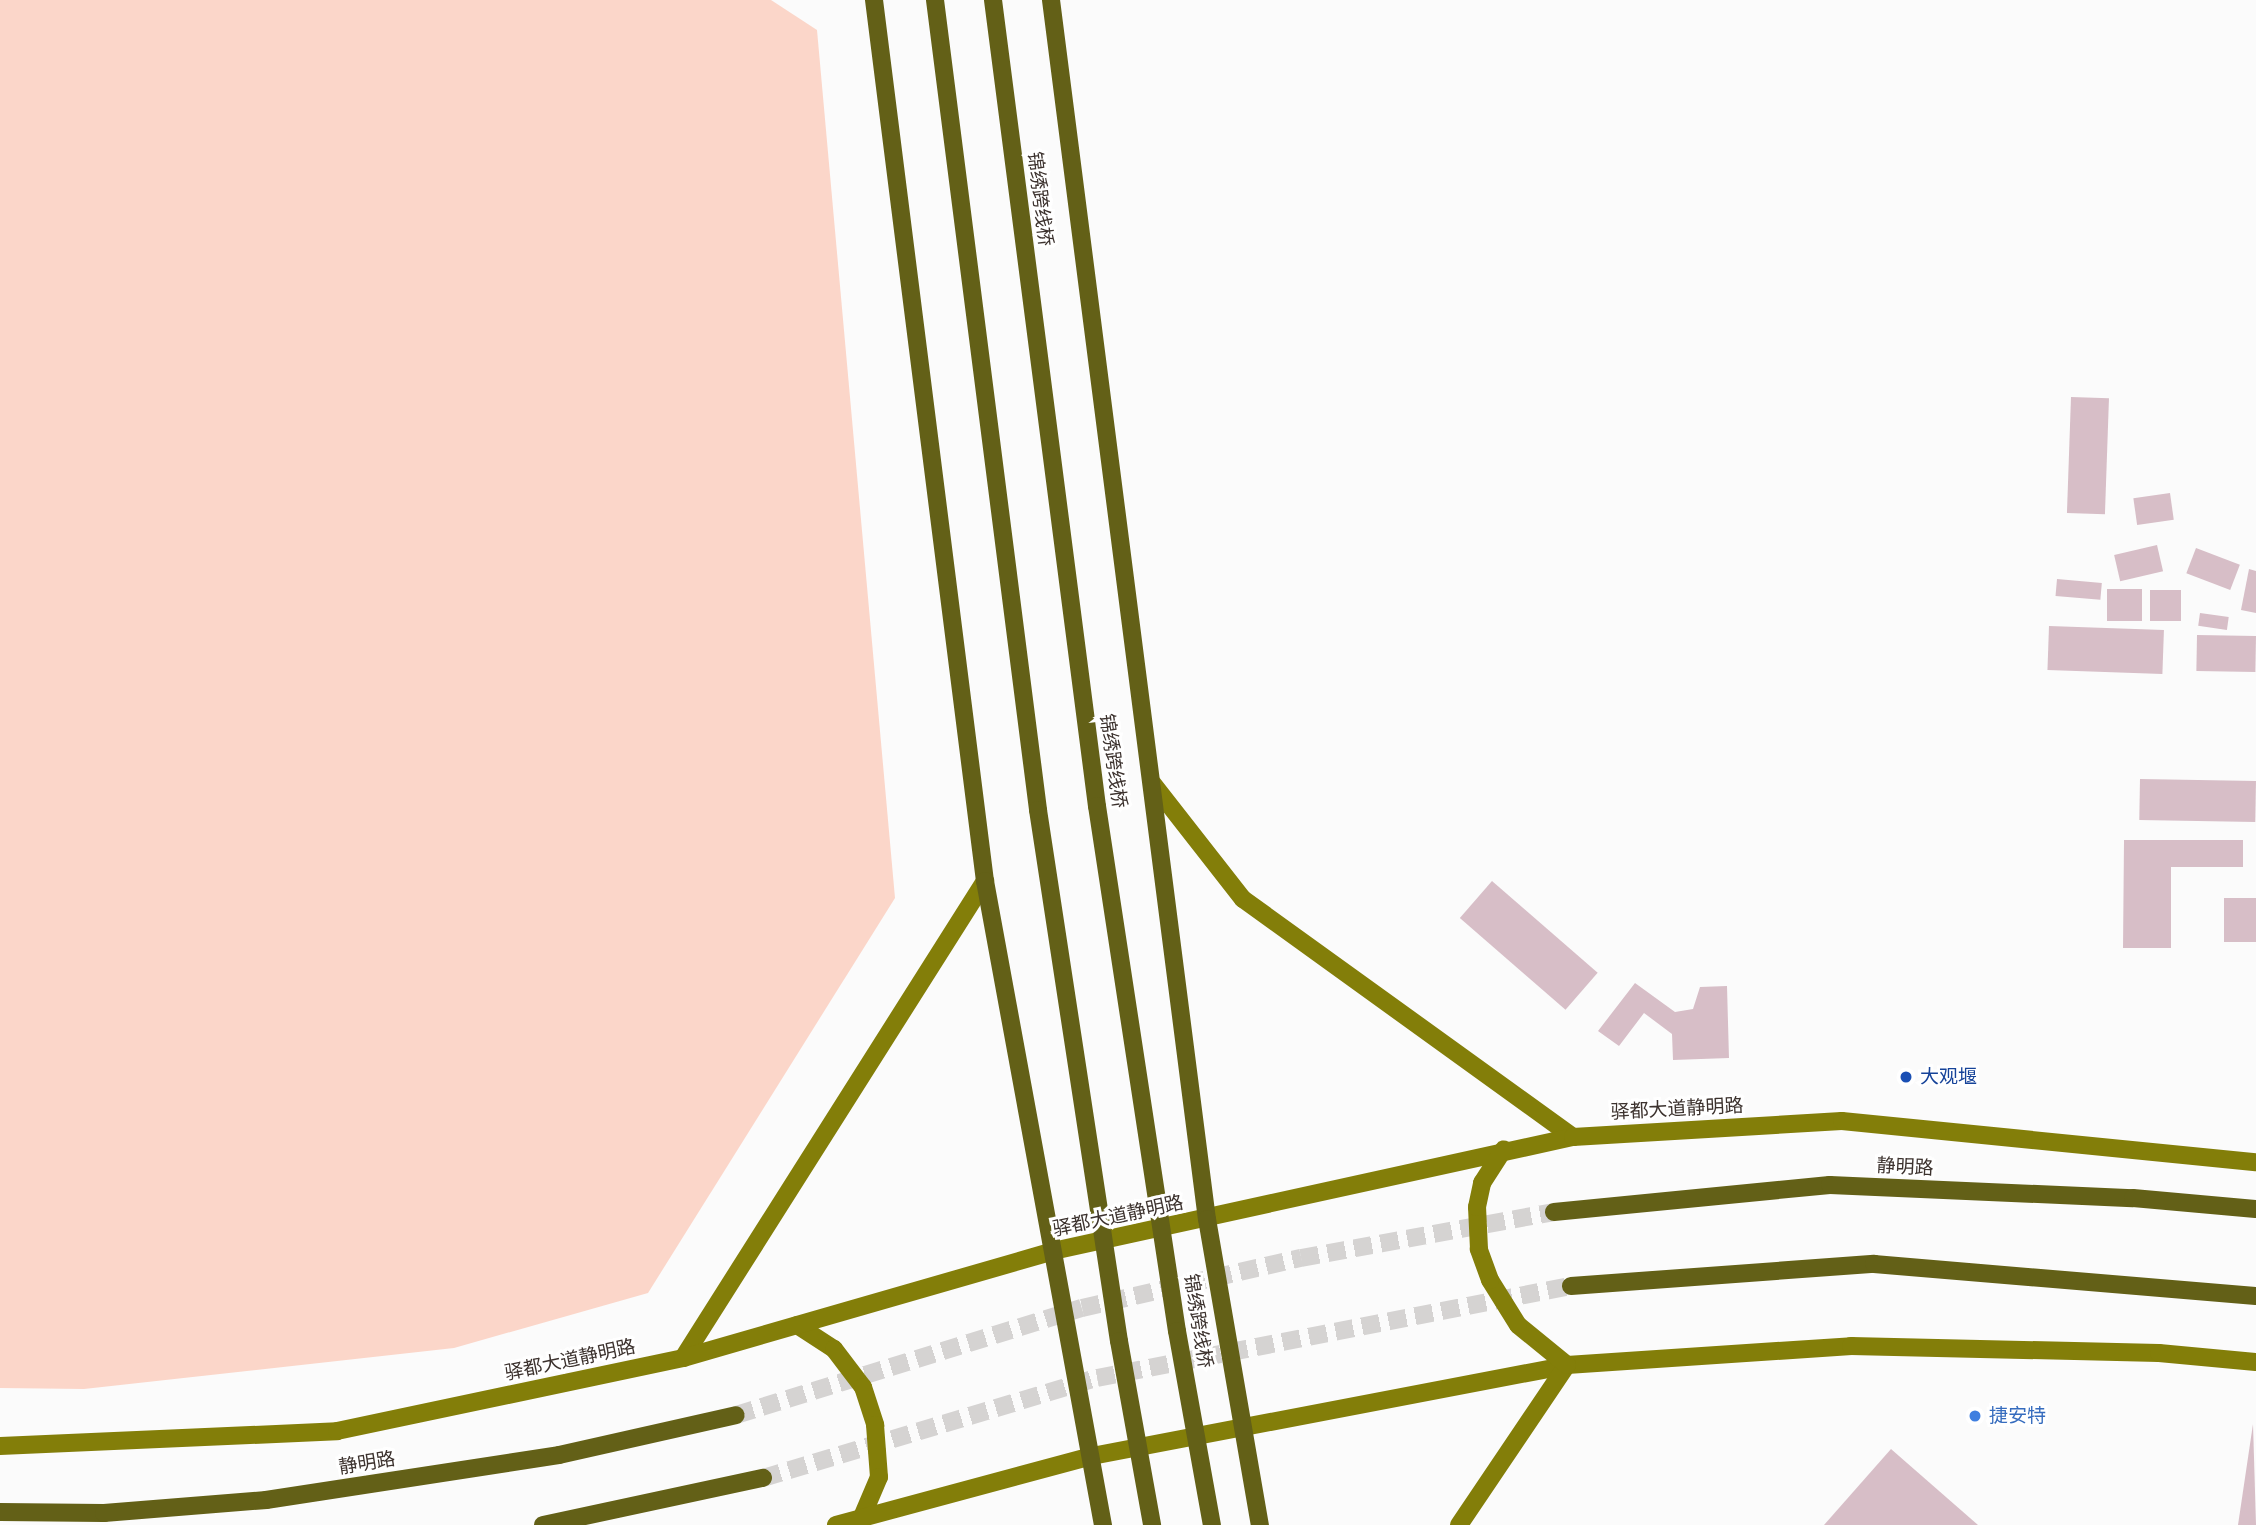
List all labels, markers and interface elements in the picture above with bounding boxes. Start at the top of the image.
street label: 锦绣跨线桥 [1023,150,1057,248]
street label: 锦绣跨线桥 [1095,712,1131,810]
place label: 大观堰 [1920,1066,1977,1088]
marker: 大观堰 [1898,1069,1914,1085]
street label: 驿都大道静明路 [1610,1094,1744,1124]
street label: 静明路 [1876,1154,1934,1180]
street label: 驿都大道静明路 [1051,1191,1185,1241]
street label: 锦绣跨线桥 [1179,1272,1217,1370]
street label: 驿都大道静明路 [503,1335,637,1385]
place label: 捷安特 [1989,1405,2046,1427]
marker: 捷安特 [1967,1408,1983,1424]
street label: 静明路 [337,1447,397,1479]

